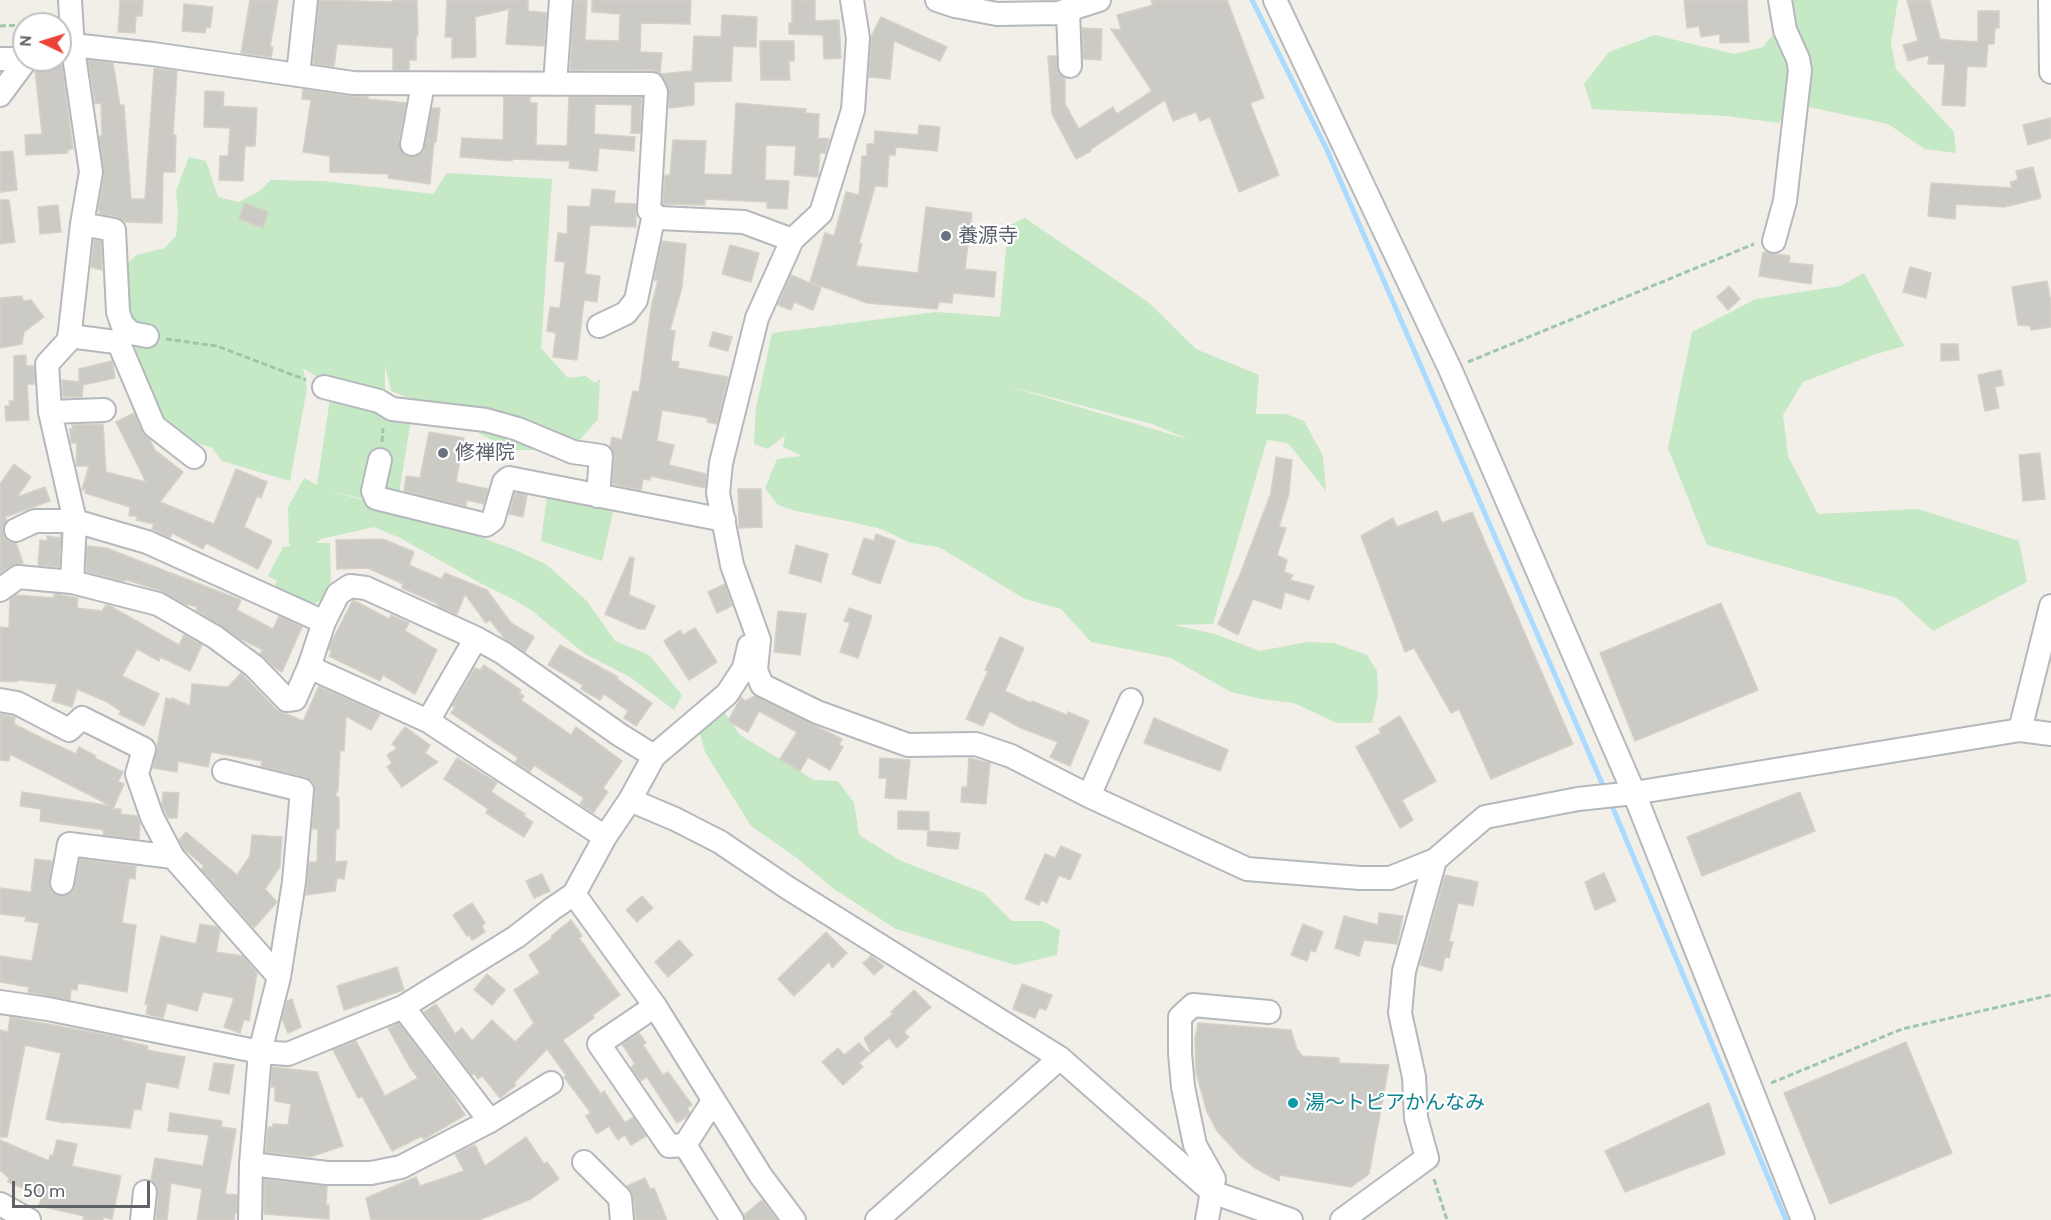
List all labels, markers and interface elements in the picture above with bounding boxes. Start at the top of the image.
north arrow [12,12,72,72]
text: N [16,35,35,47]
place label: 養源寺 [958,224,1018,248]
marker: 養源寺 [939,229,953,243]
place label: 修禅院 [455,441,515,465]
marker: 修禅院 [436,446,450,460]
place label: 湯～トピアかんなみ [1305,1091,1485,1115]
marker: 湯～トピアかんなみ [1286,1096,1300,1110]
scale bar [15,1169,153,1207]
text: 50 m [23,1180,65,1202]

